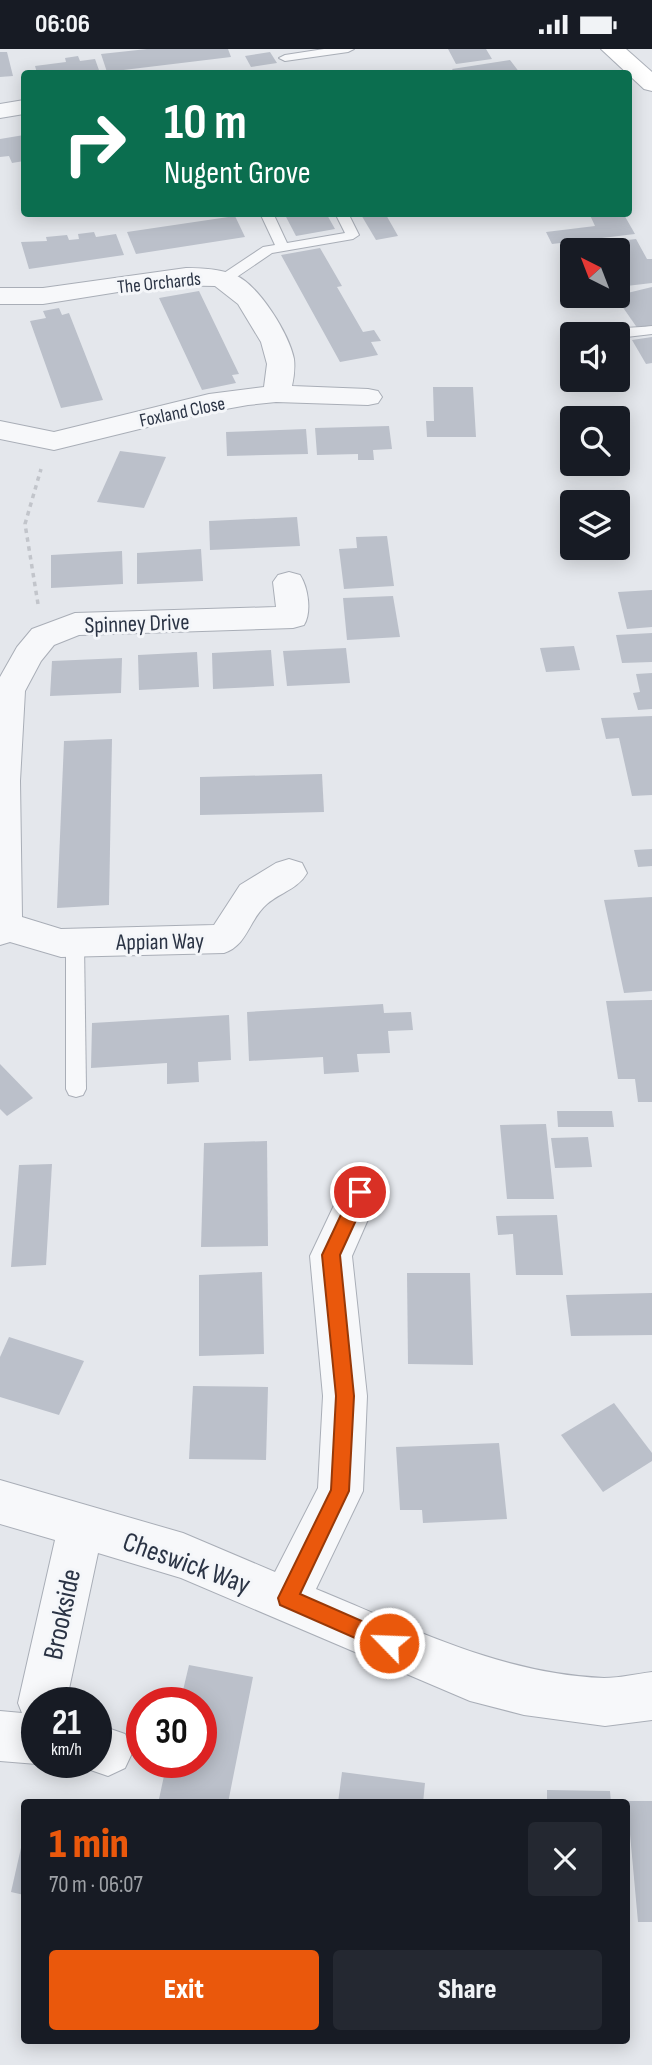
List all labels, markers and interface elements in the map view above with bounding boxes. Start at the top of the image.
text: 06:06 [35,9,90,40]
text: 10 m [164,94,247,153]
icon: right [49,98,140,189]
text: Nugent Grove [164,154,311,193]
north arrow [560,238,630,308]
map controls [560,238,630,560]
street label: The Orchards [116,268,202,299]
button: sound [560,322,630,392]
street label: Foxland Close [137,392,227,433]
button: search [560,406,630,476]
button: layers [560,490,630,560]
street label: Spinney Drive [84,608,190,640]
street label: Appian Way [115,927,204,957]
pin [330,1162,390,1222]
icon: arrive [341,1173,379,1211]
street label: Cheswick Way [118,1525,255,1602]
street label: Brookside [37,1566,88,1663]
position arrow [352,1606,426,1680]
speed limit sign: 30 [126,1687,217,1778]
text: 21 [52,1702,81,1745]
text: km/h [51,1739,82,1760]
text: 1 min [49,1819,129,1870]
button: close [528,1822,602,1896]
text: 70 m · 06:07 [49,1871,143,1899]
button: Exit [49,1950,319,2030]
button: Share [333,1950,602,2030]

